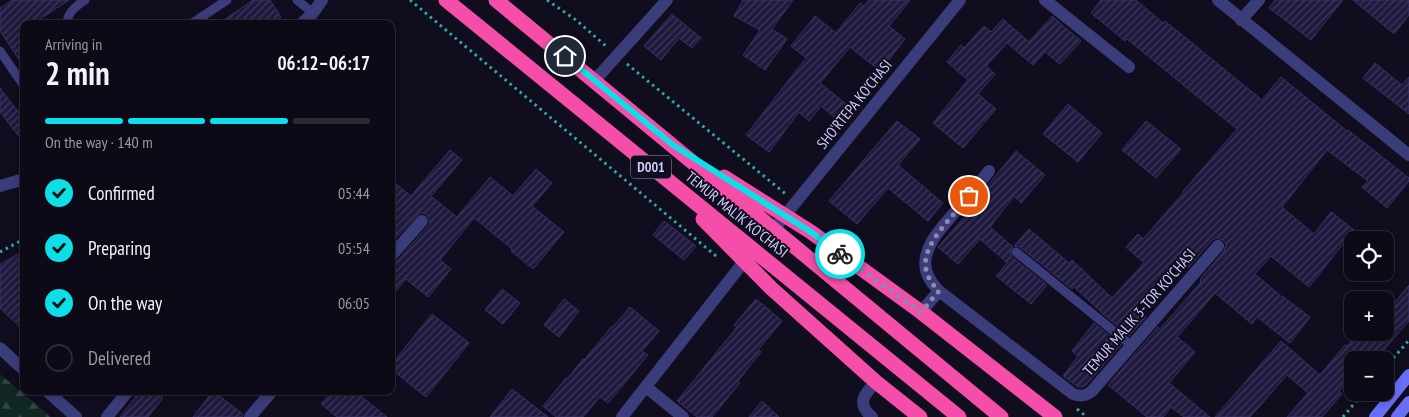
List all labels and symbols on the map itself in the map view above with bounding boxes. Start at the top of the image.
pin [544,35,586,77]
street label: SHO'RTEPA KO'CHASI [812,56,896,152]
road number: D001 [631,156,671,178]
street label: TEMUR MALIK KO'CHASI [682,167,792,261]
pin [948,175,990,217]
courier [815,229,865,279]
street label: TEMUR MALIK 3-TOR KO'CHASI [1079,245,1199,379]

